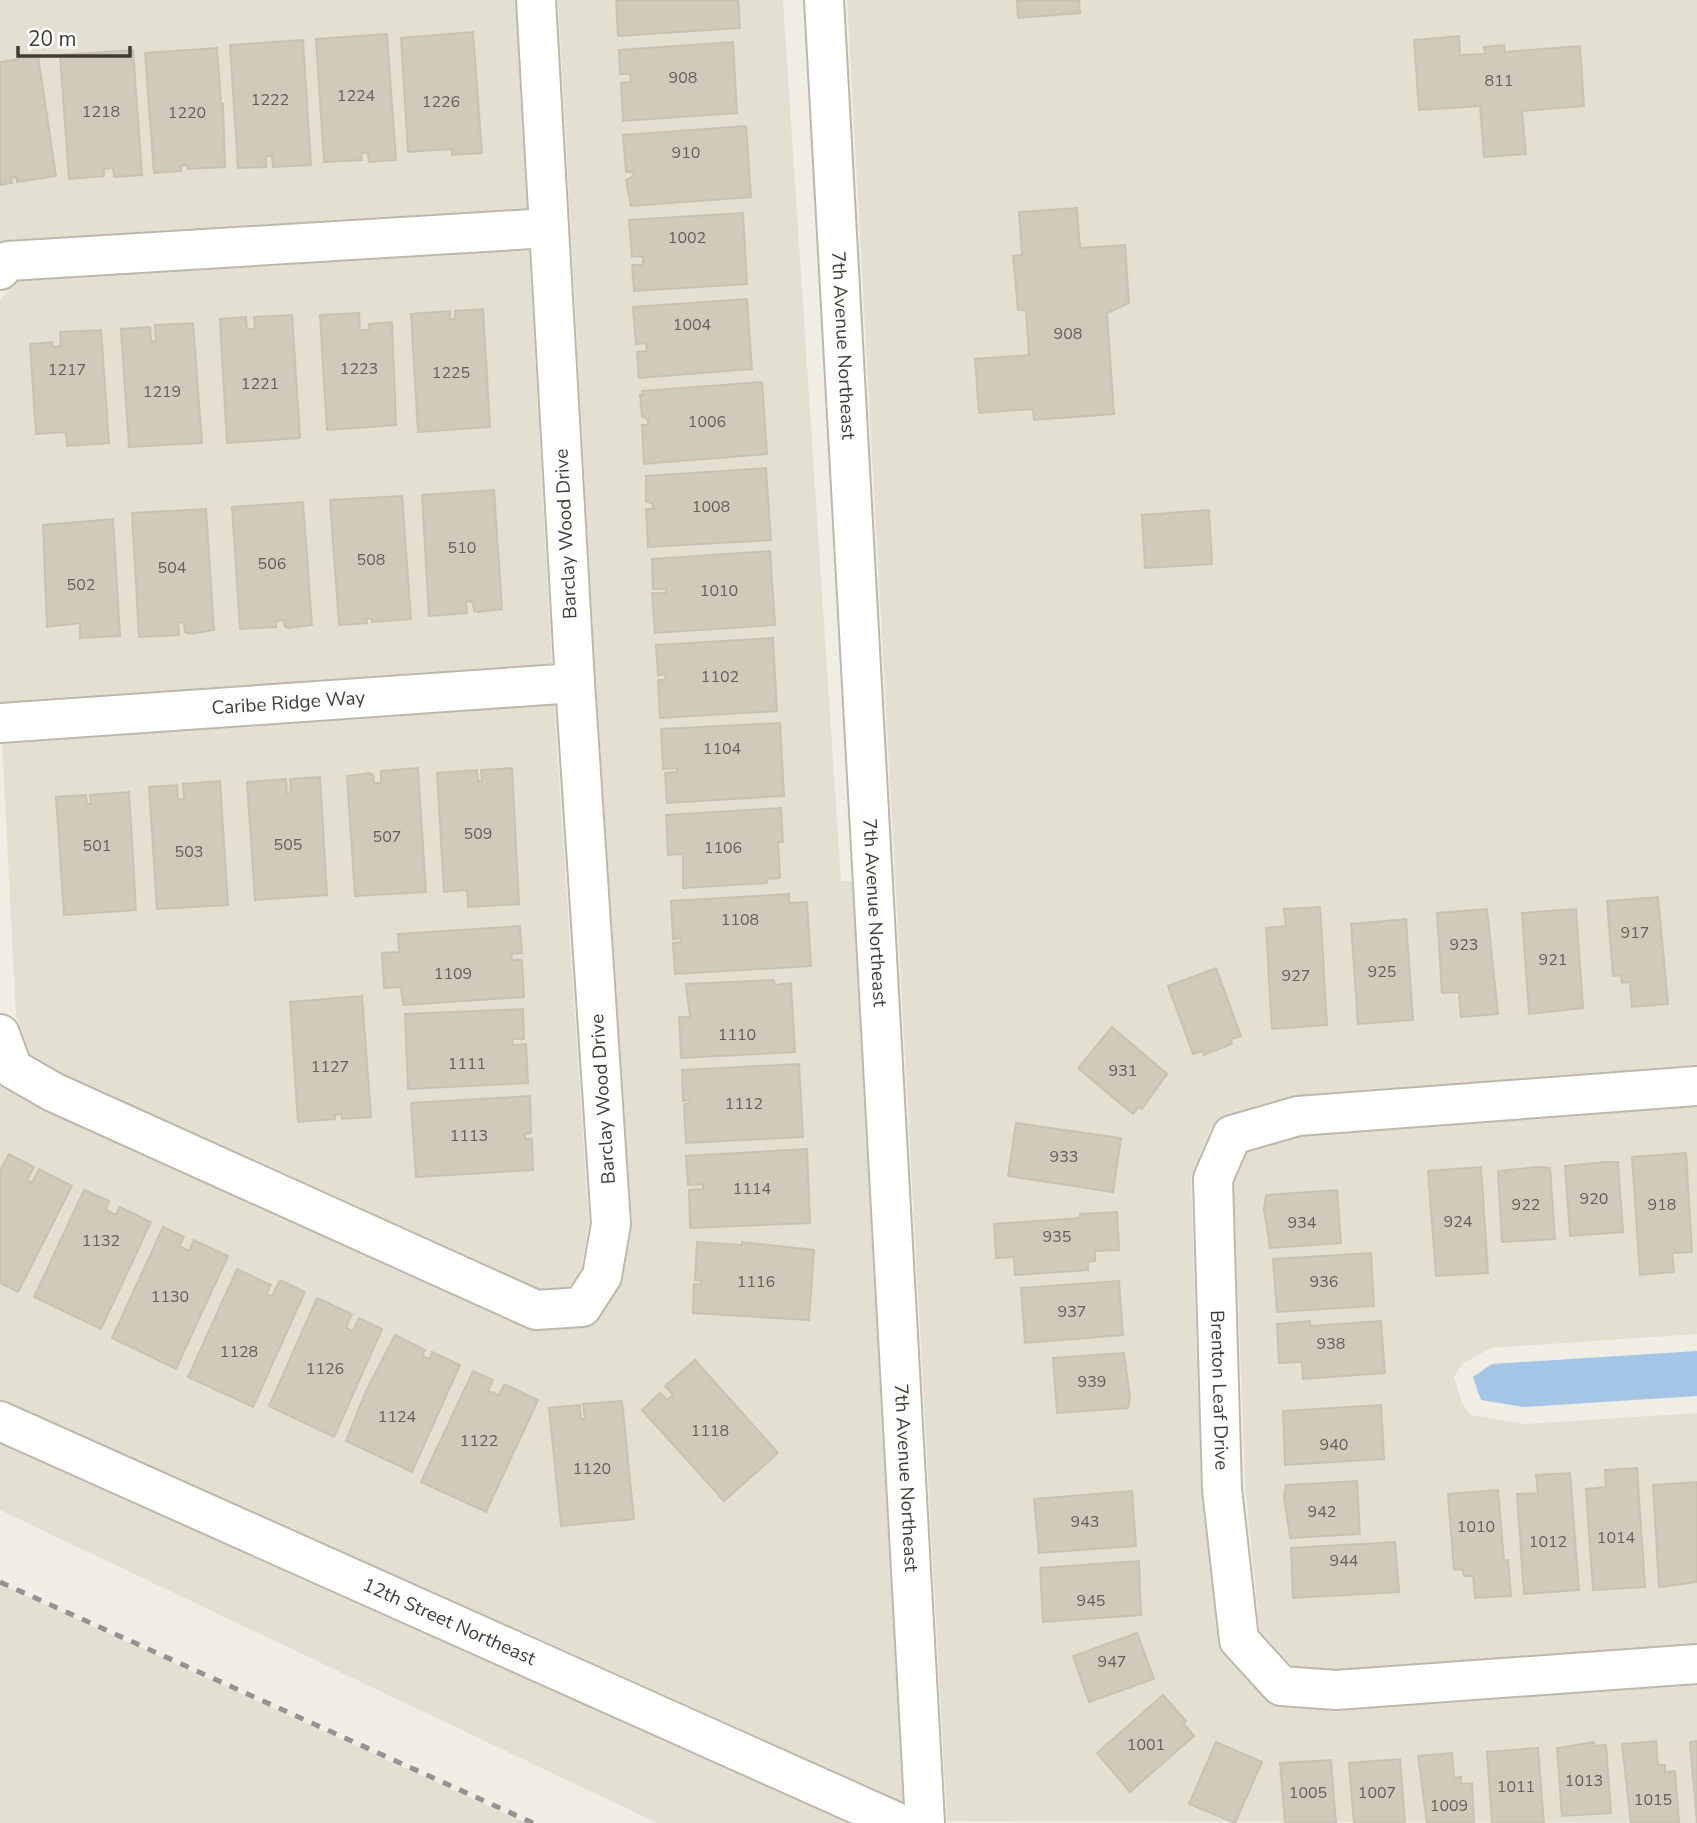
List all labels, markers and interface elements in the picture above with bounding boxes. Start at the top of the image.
scale bar [18,14,130,58]
text: 20 m [28,25,77,53]
house number: 908 [669,67,697,89]
house number: 811 [1485,70,1513,92]
house number: 1224 [337,85,376,107]
house number: 1222 [251,89,289,111]
house number: 1226 [422,91,460,113]
house number: 1218 [82,101,120,123]
house number: 1220 [168,102,206,124]
house number: 910 [672,142,700,164]
house number: 1002 [668,227,706,249]
street label: 7th Avenue Northeast [825,251,861,441]
house number: 1004 [673,314,712,336]
house number: 908 [1054,323,1082,345]
house number: 1223 [340,358,378,380]
house number: 1217 [48,359,86,381]
house number: 1225 [432,362,470,384]
house number: 1221 [241,373,279,395]
house number: 1219 [143,381,181,403]
house number: 1006 [688,411,726,433]
street label: Barclay Wood Drive [549,448,583,620]
house number: 1008 [692,496,730,518]
house number: 510 [448,537,476,559]
house number: 508 [357,549,385,571]
house number: 506 [258,553,286,575]
house number: 504 [158,557,187,579]
house number: 502 [67,574,95,596]
house number: 1010 [700,580,738,602]
house number: 1102 [701,666,739,688]
street label: Caribe Ridge Way [211,685,366,721]
house number: 1104 [703,738,742,760]
street label: 7th Avenue Northeast [856,818,893,1008]
house number: 509 [464,823,492,845]
house number: 507 [373,826,401,848]
house number: 505 [274,834,302,856]
house number: 501 [83,835,111,857]
house number: 1106 [704,837,742,859]
house number: 503 [175,841,203,863]
house number: 1108 [721,909,759,931]
house number: 917 [1621,922,1649,944]
house number: 923 [1450,934,1478,956]
house number: 921 [1539,949,1567,971]
house number: 925 [1368,961,1396,983]
house number: 1109 [434,963,472,985]
house number: 927 [1282,965,1310,987]
street label: Barclay Wood Drive [584,1013,622,1185]
house number: 1110 [718,1024,756,1046]
house number: 1111 [448,1053,486,1075]
house number: 1127 [311,1056,349,1078]
house number: 931 [1109,1060,1137,1082]
house number: 1112 [725,1093,763,1115]
house number: 1113 [450,1125,488,1147]
house number: 933 [1050,1146,1078,1168]
house number: 1114 [733,1178,772,1200]
house number: 920 [1580,1188,1608,1210]
house number: 922 [1512,1194,1540,1216]
house number: 918 [1648,1194,1676,1216]
house number: 924 [1444,1211,1473,1233]
house number: 934 [1288,1212,1317,1234]
house number: 935 [1043,1226,1071,1248]
house number: 1132 [82,1230,120,1252]
house number: 1116 [737,1271,775,1293]
house number: 936 [1310,1271,1338,1293]
house number: 1130 [151,1286,189,1308]
house number: 937 [1058,1301,1086,1323]
street label: Brenton Leaf Drive [1204,1310,1234,1471]
house number: 938 [1317,1333,1345,1355]
house number: 1128 [220,1341,258,1363]
house number: 1126 [306,1358,344,1380]
house number: 939 [1078,1371,1106,1393]
street label: 7th Avenue Northeast [888,1383,924,1573]
house number: 1124 [378,1406,417,1428]
house number: 1118 [691,1420,729,1442]
house number: 1122 [460,1430,498,1452]
house number: 940 [1320,1434,1348,1456]
house number: 1120 [573,1458,611,1480]
house number: 942 [1308,1501,1336,1523]
house number: 943 [1071,1511,1099,1533]
house number: 1010 [1457,1516,1495,1538]
house number: 1014 [1597,1527,1636,1549]
house number: 1012 [1529,1531,1567,1553]
house number: 944 [1330,1550,1359,1572]
street label: 12th Street Northeast [358,1572,540,1672]
house number: 945 [1077,1590,1105,1612]
house number: 947 [1098,1651,1126,1673]
house number: 1001 [1127,1734,1165,1756]
house number: 1013 [1565,1770,1603,1792]
house number: 1011 [1497,1776,1535,1798]
house number: 1005 [1289,1782,1327,1804]
house number: 1007 [1358,1782,1396,1804]
house number: 1015 [1634,1789,1672,1811]
house number: 1009 [1430,1795,1468,1817]

